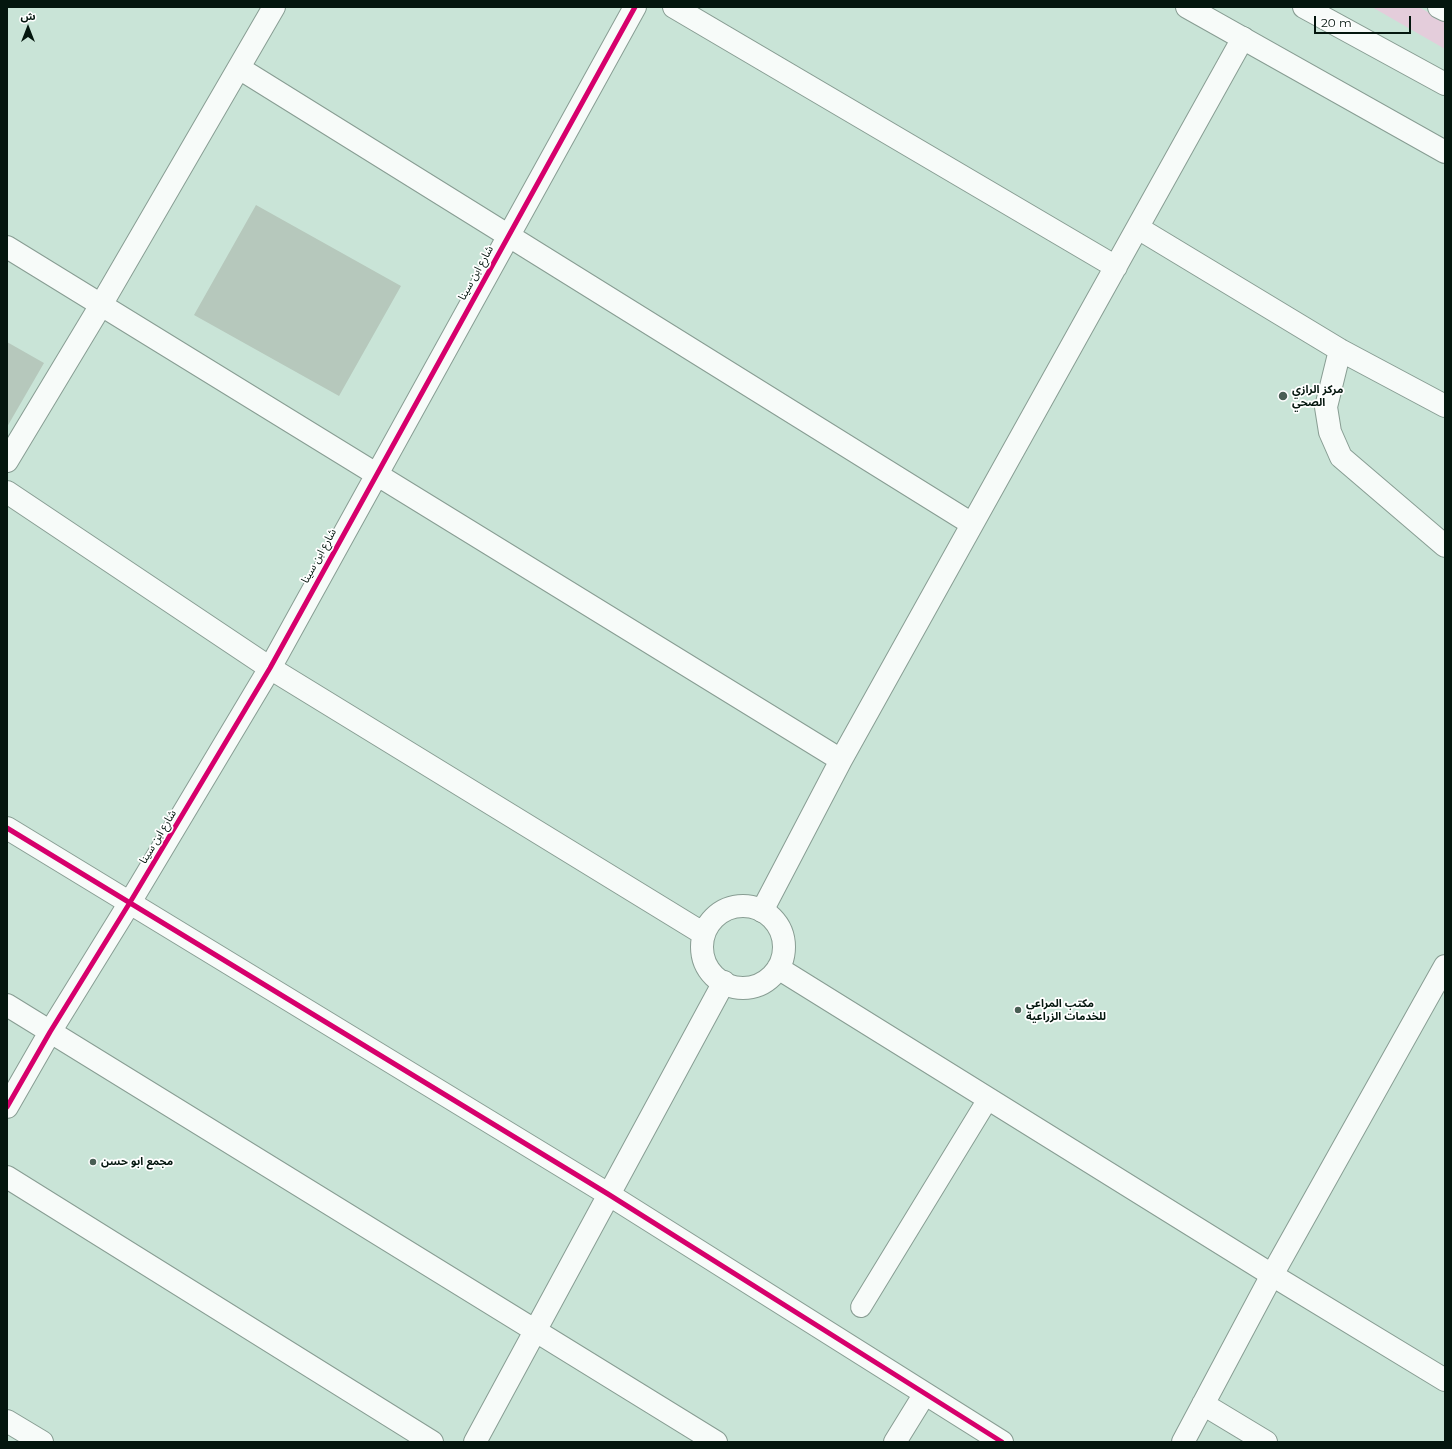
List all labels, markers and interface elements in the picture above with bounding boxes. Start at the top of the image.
north arrow [8,8,48,48]
scale bar [1316,8,1413,34]
text: ش [20,9,36,23]
text: 20 m [1321,15,1352,30]
street label: شارع ابن سينا [456,243,496,303]
place label: مركز الرازي الصحي [1292,383,1343,409]
marker: مركز الرازي الصحي [1277,390,1289,402]
street label: شارع ابن سينا [299,526,339,586]
street label: شارع ابن سينا [137,808,179,866]
place label: مكتب المراعي للخدمات الزراعية [1026,997,1106,1023]
marker: مكتب المراعي للخدمات الزراعية [1013,1005,1023,1015]
place label: مجمع ابو حسن [101,1155,173,1169]
marker: مجمع ابو حسن [88,1157,98,1167]

